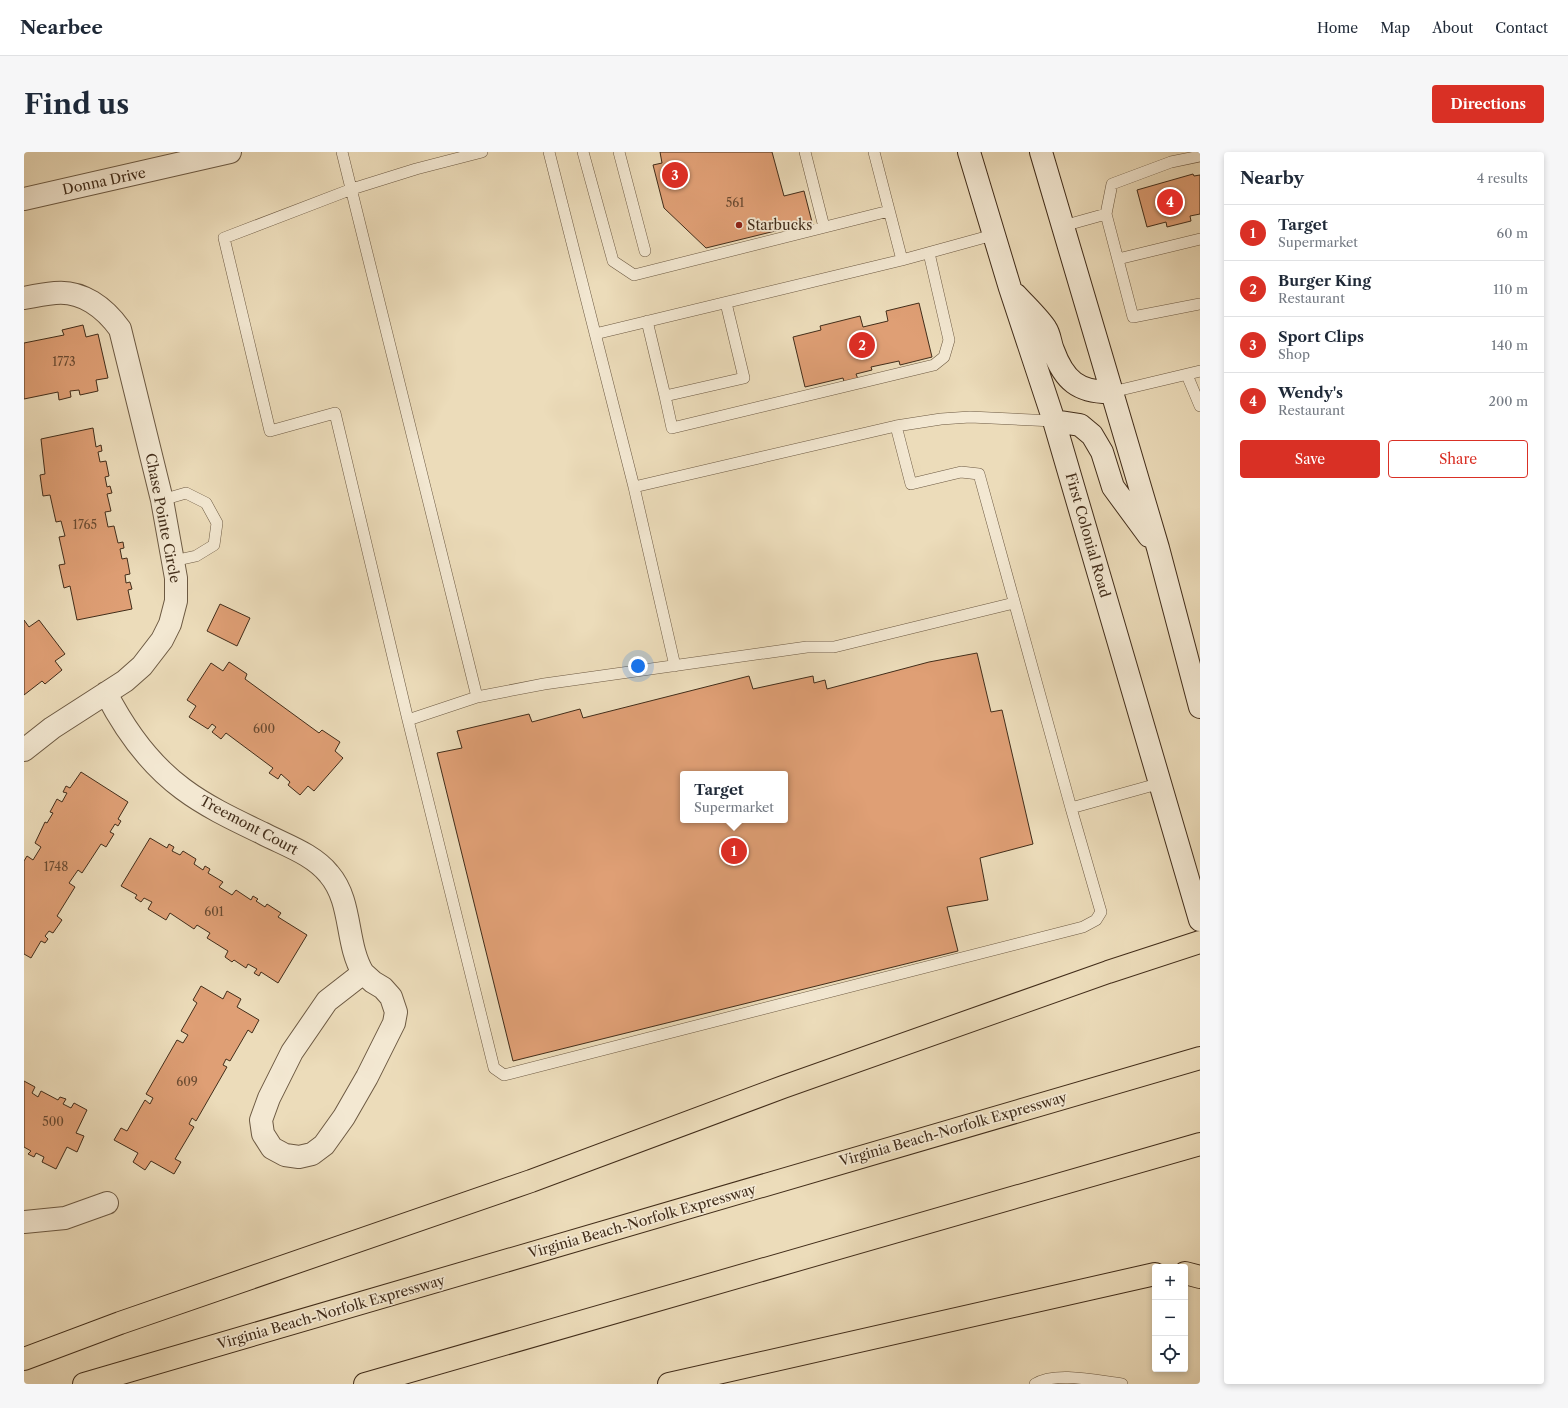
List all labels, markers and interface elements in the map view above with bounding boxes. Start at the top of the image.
text: Nearbee [20,16,103,39]
text: Home [1317,19,1358,37]
text: Map [1380,19,1410,37]
text: About [1432,19,1473,37]
text: Contact [1495,19,1548,37]
button: Directions [1432,85,1544,123]
text: Find us [24,87,129,121]
pin: 3 [662,160,688,190]
street label: Donna Drive [61,163,147,199]
text: Nearby [1240,168,1304,188]
text: 4 results [1477,170,1528,186]
pin: 4 [1157,187,1183,217]
house number: 561 [726,195,744,210]
text: Target [1278,215,1328,234]
place label: Starbucks [747,216,812,234]
marker: Starbucks [734,220,744,230]
text: 1 [1250,225,1256,241]
text: 60 m [1497,225,1528,241]
text: Supermarket [1278,234,1358,250]
text: Burger King [1278,271,1371,290]
text: 2 [1249,281,1257,297]
text: 110 m [1493,281,1528,297]
text: Restaurant [1278,290,1345,306]
text: Sport Clips [1278,327,1364,346]
pin: 2 [849,330,875,360]
text: 3 [1249,337,1257,353]
text: 140 m [1491,337,1528,353]
text: Shop [1278,346,1310,362]
house number: 1773 [52,354,76,369]
text: Wendy's [1278,383,1343,402]
text: 4 [1249,393,1257,409]
text: 200 m [1488,393,1528,409]
text: Restaurant [1278,402,1345,418]
button: Save [1240,440,1380,478]
button: Share [1388,440,1528,478]
street label: Chase Pointe Circle [142,452,184,585]
street label: First Colonial Road [1062,471,1115,600]
house number: 1765 [73,517,97,532]
your location [628,656,648,676]
house number: 600 [253,721,275,736]
popup [680,771,788,823]
text: Target [694,780,744,799]
street label: Treemont Court [197,791,301,859]
text: Supermarket [694,799,774,815]
pin: 1 [721,836,747,866]
house number: 1748 [44,859,68,874]
house number: 601 [204,904,224,919]
house number: 609 [176,1074,198,1089]
street label: Virginia Beach-Norfolk Expressway [836,1088,1069,1170]
house number: 500 [42,1114,64,1129]
street label: Virginia Beach-Norfolk Expressway [525,1180,758,1262]
map controls [1152,1264,1188,1372]
button: + [1152,1264,1188,1300]
street label: Virginia Beach-Norfolk Expressway [214,1271,447,1353]
button: − [1152,1300,1188,1336]
button: locate [1152,1336,1188,1372]

